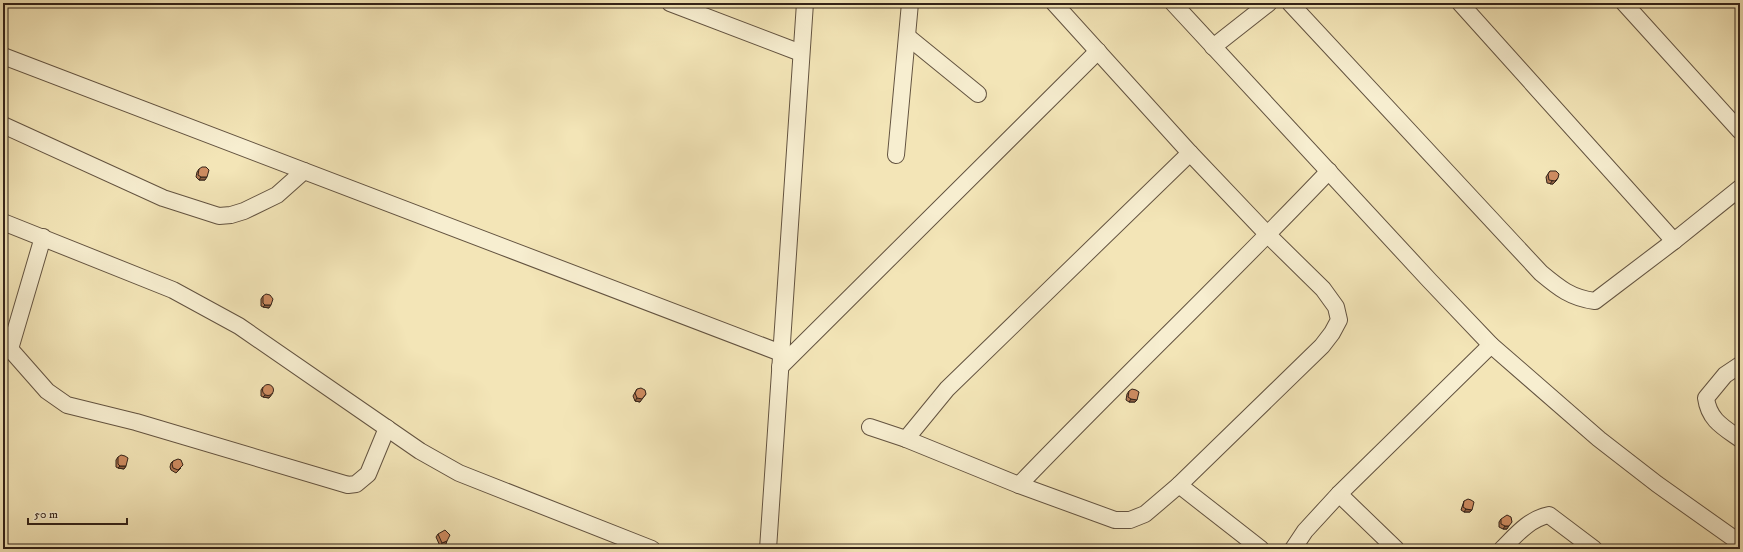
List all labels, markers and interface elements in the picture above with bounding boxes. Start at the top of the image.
scale bar [28,500,127,526]
text: 50 m [34,507,58,522]

